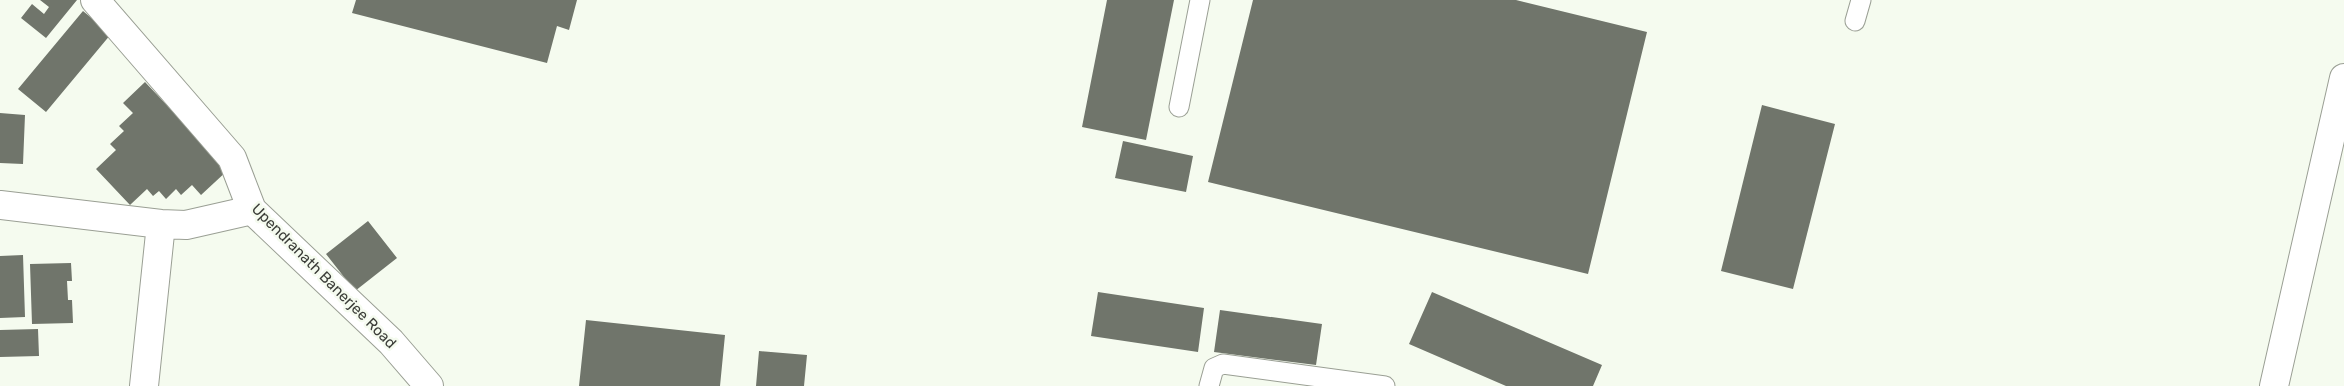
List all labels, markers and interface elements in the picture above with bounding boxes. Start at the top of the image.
street label: Upendranath Banerjee Road [248,200,400,352]

